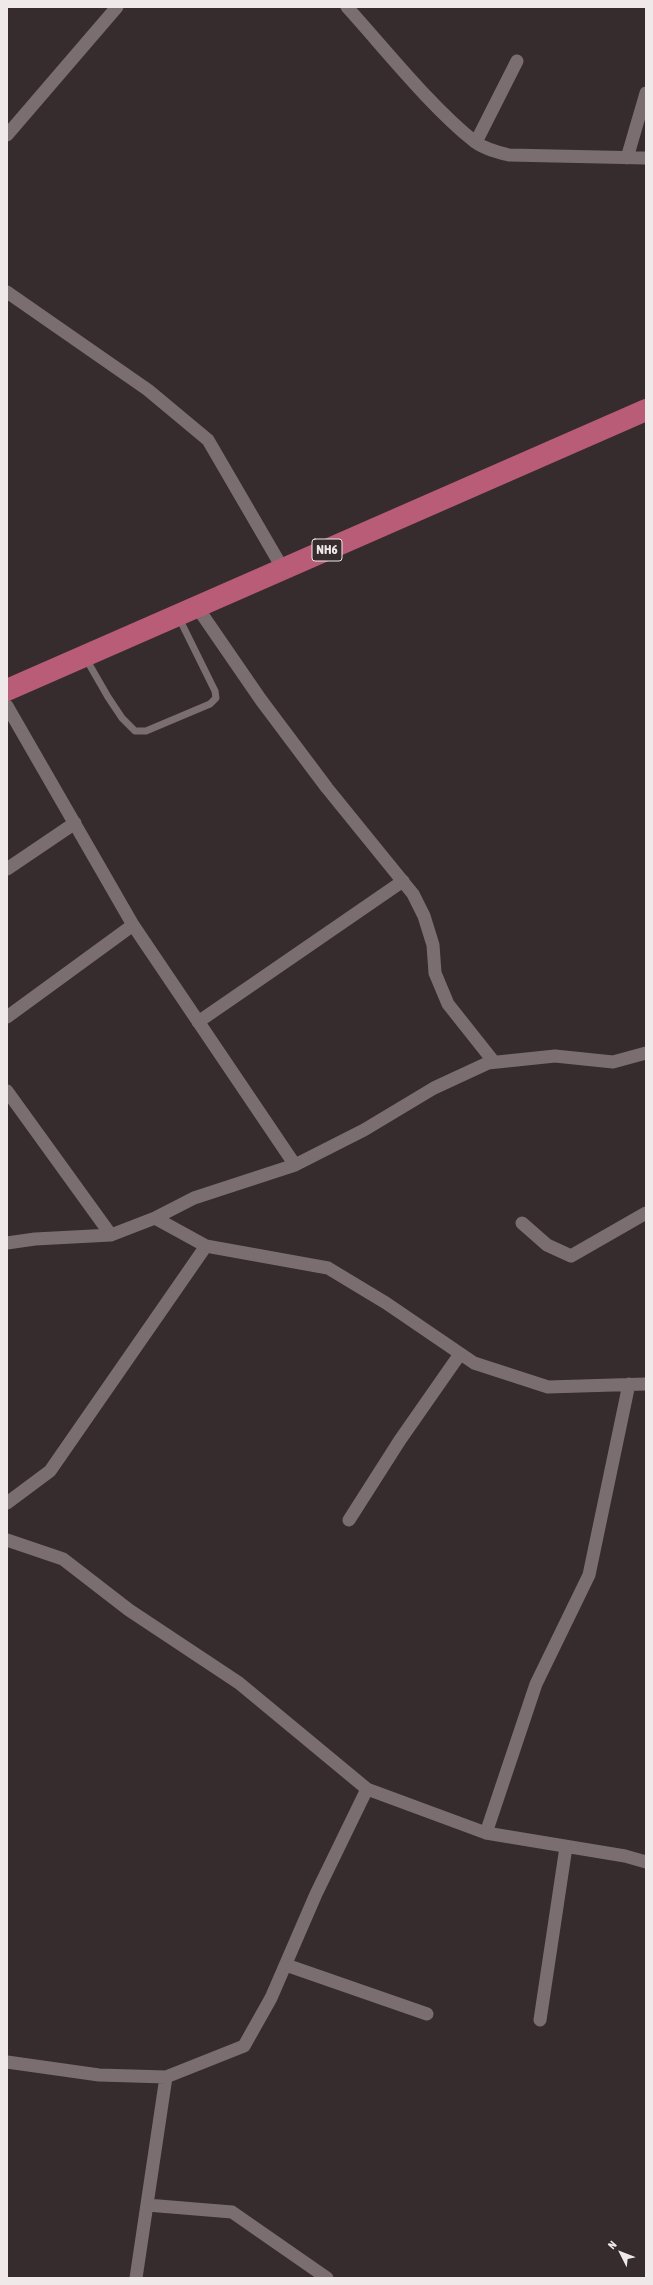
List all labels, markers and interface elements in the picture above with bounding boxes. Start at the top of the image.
road number: NH6 [312,539,342,561]
north arrow [601,2233,641,2273]
text: N [605,2239,619,2251]

